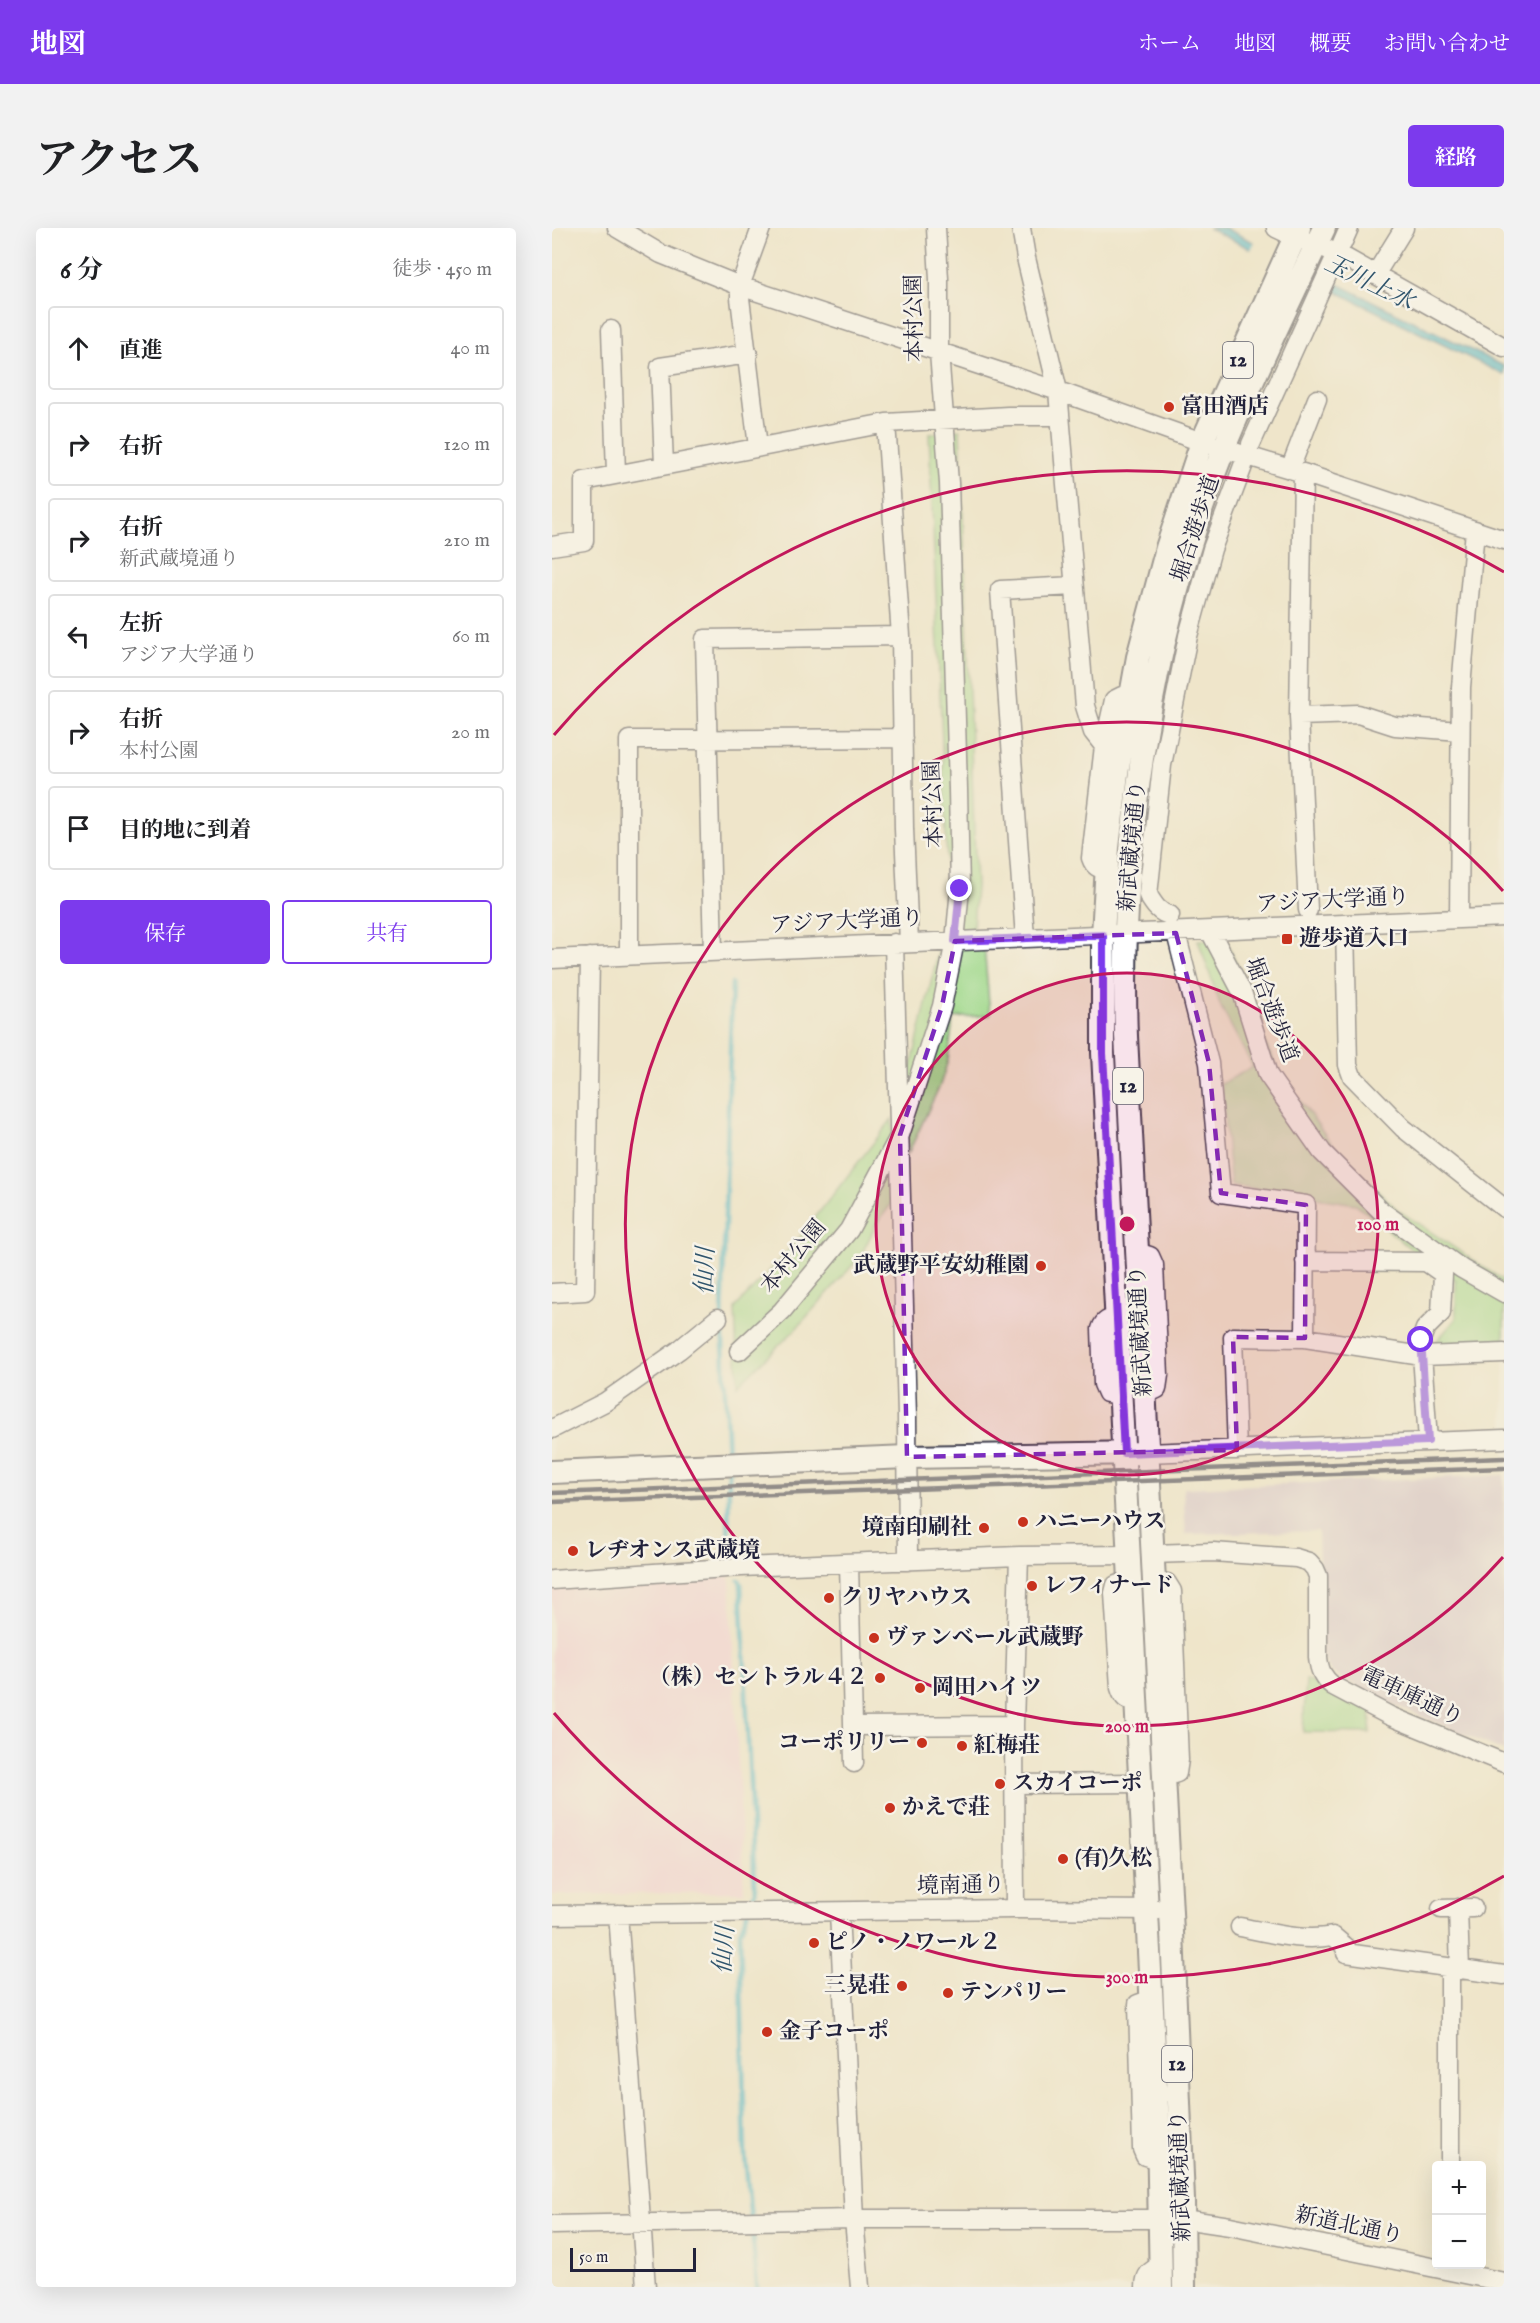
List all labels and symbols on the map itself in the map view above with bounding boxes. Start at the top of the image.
water label: 玉川上水 [1319,248,1421,319]
street label: 本村公園 [900,274,930,362]
road number: 12 [1223,342,1253,378]
place label: 富田酒店 [1181,393,1269,421]
marker: 富田酒店 [1162,400,1176,414]
street label: 堀合遊歩道 [1166,472,1226,586]
street label: 本村公園 [918,760,950,848]
street label: 新武蔵境通り [1113,779,1153,913]
route end [946,875,972,901]
street label: アジア大学通り [1256,883,1410,919]
street label: アジア大学通り [770,904,924,940]
place label: 遊歩道入口 [1299,925,1409,953]
marker: 遊歩道入口 [1280,932,1294,946]
street label: 堀合遊歩道 [1238,954,1304,1066]
road number: 12 [1113,1068,1143,1104]
street label: 本村公園 [755,1214,833,1300]
centre of rings [1117,1214,1137,1234]
text: 100 m [1357,1214,1399,1237]
water label: 仙川 [690,1243,722,1296]
place label: 武蔵野平安幼稚園 [853,1252,1029,1280]
marker: 武蔵野平安幼稚園 [1034,1259,1048,1273]
street label: 新武蔵境通り [1124,1264,1158,1398]
route start [1407,1326,1433,1352]
place label: ハニーハウス [1035,1508,1165,1536]
place label: 境南印刷社 [862,1514,972,1542]
marker: ハニーハウス [1016,1515,1030,1529]
marker: 境南印刷社 [977,1521,991,1535]
place label: レヂオンス武蔵境 [585,1537,760,1565]
marker: レヂオンス武蔵境 [566,1544,580,1558]
place label: レフィナード [1044,1572,1174,1600]
marker: レフィナード [1025,1579,1039,1593]
place label: クリヤハウス [841,1584,972,1612]
marker: クリヤハウス [822,1591,836,1605]
place label: ヴァンベール武蔵野 [886,1624,1084,1652]
marker: ヴァンベール武蔵野 [867,1631,881,1645]
street label: 電車庫通り [1356,1661,1468,1733]
place label: （株）セントラル４２ [649,1664,868,1692]
marker: （株）セントラル４２ [873,1671,887,1685]
place label: 岡田ハイツ [932,1674,1042,1702]
marker: 岡田ハイツ [913,1681,927,1695]
text: 200 m [1105,1716,1149,1739]
place label: コーポリリー [778,1729,910,1757]
place label: 紅梅荘 [974,1732,1040,1760]
marker: コーポリリー [915,1736,929,1750]
marker: 紅梅荘 [955,1739,969,1753]
place label: スカイコーポ [1012,1770,1142,1798]
marker: スカイコーポ [993,1777,1007,1791]
place label: かえで荘 [902,1794,990,1822]
marker: かえで荘 [883,1801,897,1815]
place label: (有)久松 [1075,1845,1152,1873]
marker: (有)久松 [1056,1852,1070,1866]
street label: 境南通り [917,1871,1005,1901]
water label: 仙川 [708,1922,742,1975]
place label: ピノ・ノワール２ [826,1929,1001,1957]
marker: ピノ・ノワール２ [807,1936,821,1950]
text: 300 m [1106,1967,1148,1990]
place label: 三晃荘 [824,1972,890,2000]
marker: 三晃荘 [895,1979,909,1993]
place label: テンパリー [960,1979,1067,2007]
marker: テンパリー [941,1986,955,2000]
place label: 金子コーポ [779,2018,889,2046]
marker: 金子コーポ [760,2025,774,2039]
road number: 12 [1162,2046,1192,2082]
street label: 新武蔵境通り [1165,2110,1197,2242]
street label: 新道北通り [1292,2201,1406,2251]
scale bar [570,2245,696,2272]

